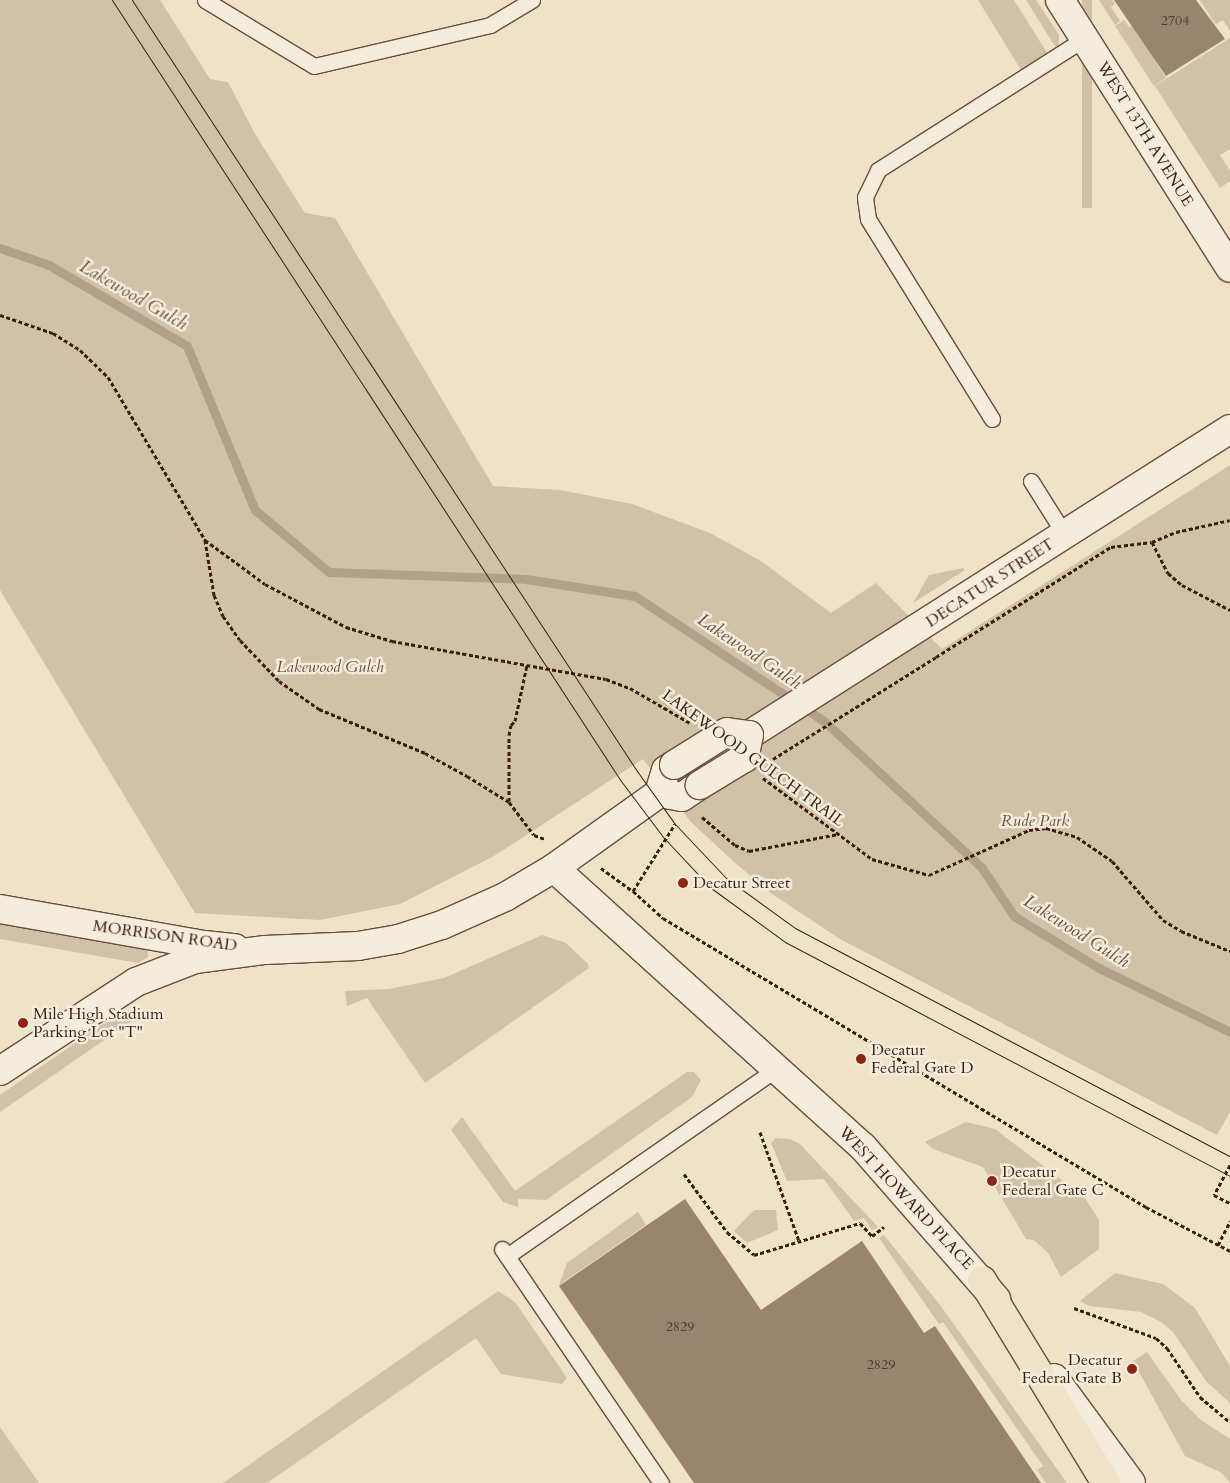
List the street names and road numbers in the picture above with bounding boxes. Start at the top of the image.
street label: WEST 13TH AVENUE [1093,58,1197,210]
street label: DECATUR STREET [922,534,1058,632]
street label: LAKEWOOD GULCH TRAIL [658,686,848,830]
street label: MORRISON ROAD [92,916,238,956]
street label: WEST HOWARD PLACE [835,1122,977,1274]

